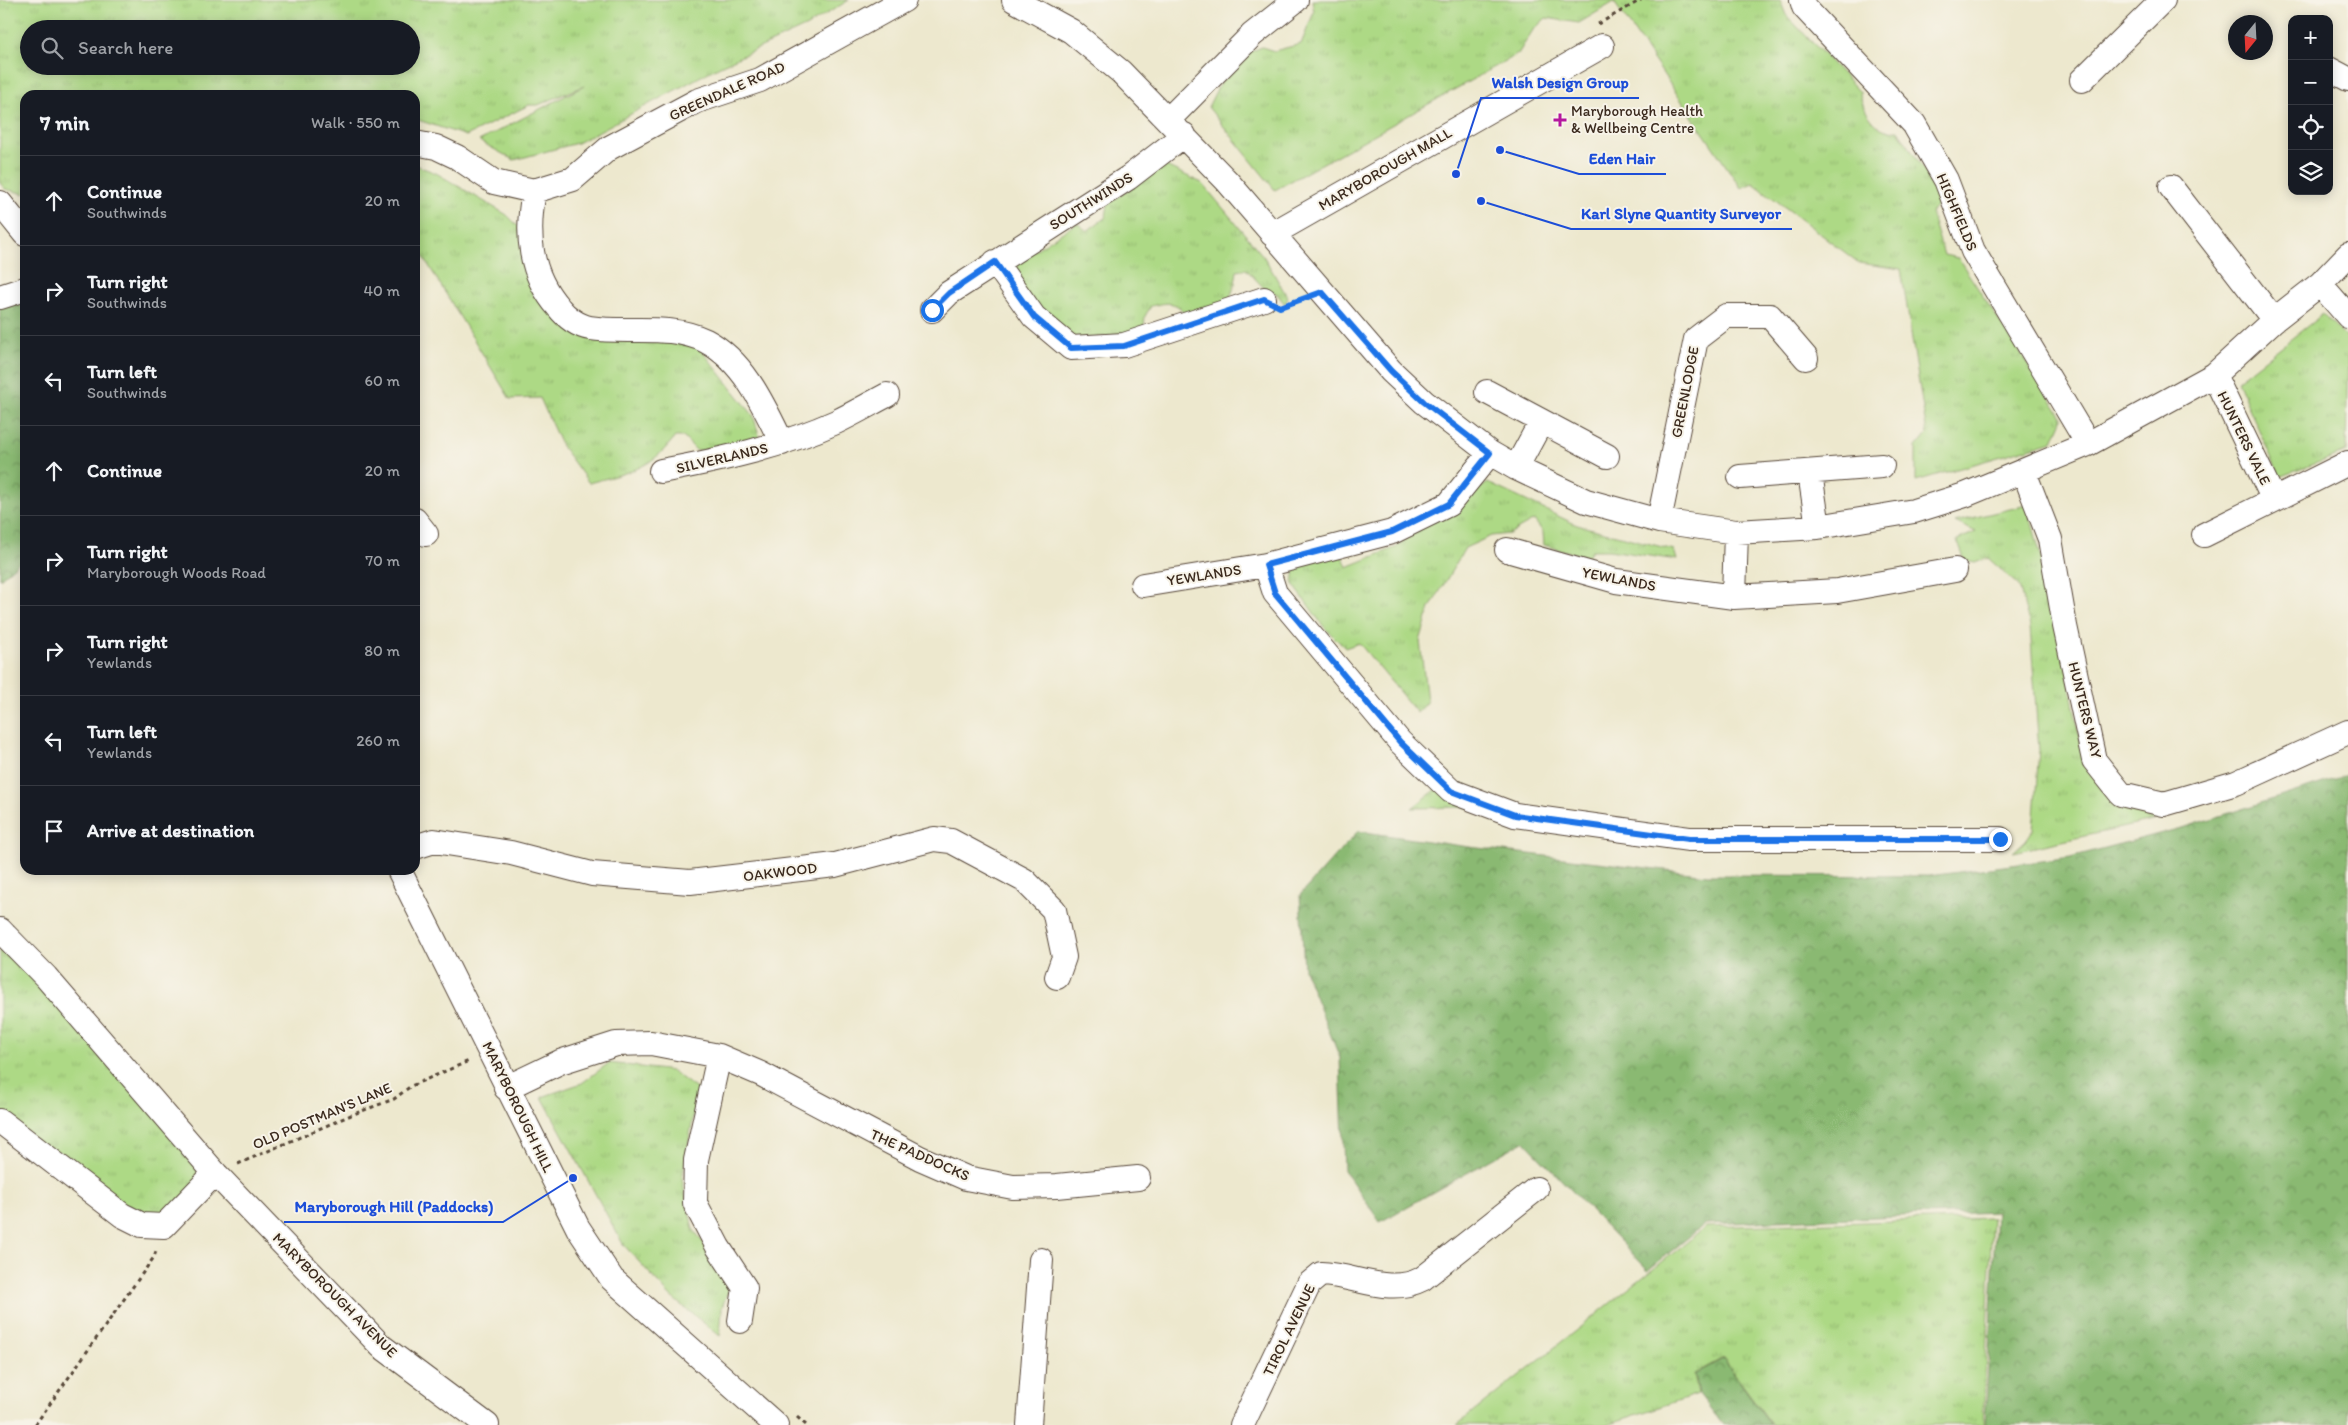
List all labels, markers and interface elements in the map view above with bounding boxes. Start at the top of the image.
north arrow [2228,15,2273,60]
map controls [2288,15,2333,195]
button: + [2288,15,2333,60]
search box [20,20,420,75]
icon: search [38,34,66,62]
text: Search here [78,36,173,59]
street label: GREENDALE ROAD [666,57,788,125]
button: − [2288,60,2333,105]
callout: Walsh Design Group [1481,67,1639,98]
text: Walsh Design Group [1491,73,1629,93]
place label: Maryborough Health & Wellbeing Centre [1571,102,1703,137]
button: locate [2288,105,2333,150]
text: 7 min [40,110,89,135]
text: Walk · 550 m [311,113,400,132]
marker: Maryborough Health & Wellbeing Centre [1553,113,1567,127]
street label: MARYBOROUGH MALL [1315,123,1455,214]
callout: Eden Hair [1579,143,1666,174]
text: Eden Hair [1589,149,1656,168]
button: layers [2288,150,2333,195]
street label: SOUTHWINDS [1046,168,1136,234]
street label: HIGHFIELDS [1933,170,1981,254]
text: Continue [87,180,162,203]
icon: ahead [40,187,68,215]
text: 20 m [365,191,400,210]
callout: Karl Slyne Quantity Surveyor [1571,198,1792,229]
text: Southwinds [87,203,167,222]
text: Karl Slyne Quantity Surveyor [1581,204,1782,224]
text: Turn right [87,270,168,293]
icon: right [40,277,68,305]
text: 40 m [363,281,400,300]
text: Southwinds [87,293,167,312]
route start [921,299,944,322]
street label: GREENLODGE [1667,345,1703,439]
text: Turn left [87,360,157,383]
icon: left [40,367,68,395]
text: 60 m [365,371,400,390]
text: Southwinds [87,383,167,402]
street label: HUNTERS VALE [2213,388,2275,488]
street label: SILVERLANDS [674,439,770,477]
icon: ahead [40,457,68,485]
text: Continue [87,459,162,482]
text: 20 m [365,461,400,480]
text: Turn right [87,540,168,563]
icon: right [40,547,68,575]
text: 70 m [365,551,400,570]
street label: YEWLANDS [1166,560,1242,590]
text: Maryborough Woods Road [87,563,266,582]
street label: YEWLANDS [1581,563,1657,595]
text: Turn right [87,630,168,653]
icon: right [40,637,68,665]
text: 80 m [364,641,400,660]
text: Yewlands [87,653,152,672]
street label: HUNTERS WAY [2064,660,2106,761]
text: Turn left [87,720,157,743]
icon: left [40,727,68,755]
text: 260 m [356,731,400,750]
text: Yewlands [87,743,152,762]
icon: arrive [40,817,68,845]
text: Arrive at destination [87,819,254,842]
route end [1989,828,2012,851]
street label: OAKWOOD [742,859,818,885]
street label: MARYBOROUGH HILL [478,1039,558,1176]
street label: OLD POSTMAN'S LANE [250,1079,394,1153]
street label: THE PADDOCKS [868,1125,972,1185]
callout: Maryborough Hill (Paddocks) [284,1191,503,1222]
text: Maryborough Hill (Paddocks) [295,1197,493,1217]
street label: MARYBOROUGH AVENUE [269,1229,401,1361]
street label: TIROL AVENUE [1259,1281,1319,1379]

